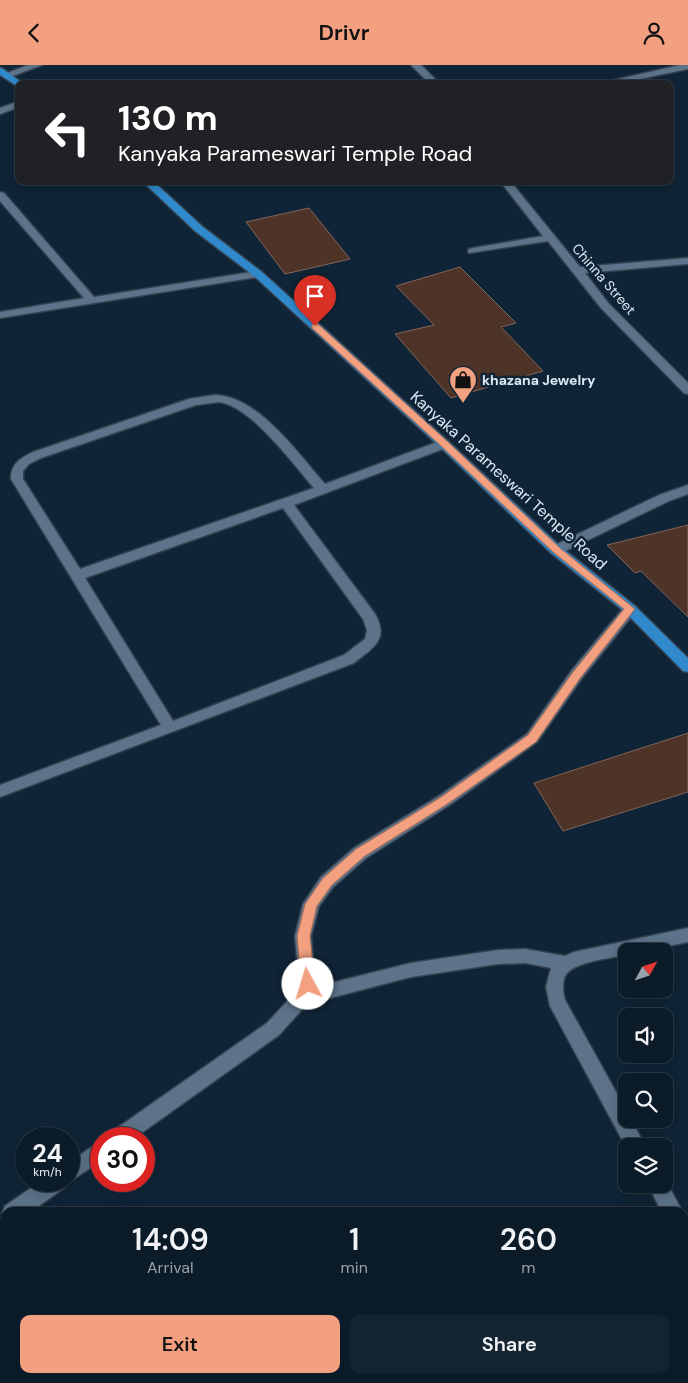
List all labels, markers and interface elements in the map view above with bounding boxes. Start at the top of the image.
text: Drivr [319,18,369,47]
icon: back [20,19,48,47]
icon: person [640,19,668,47]
text: 130 m [118,95,218,141]
icon: left [35,100,100,165]
text: Kanyaka Parameswari Temple Road [118,139,472,168]
street label: Chinna Street [568,240,640,318]
pin [294,275,336,326]
icon: arrive [301,282,329,310]
shop icon: khazana Jewelry [448,365,478,404]
place label: khazana Jewelry [482,371,596,389]
street label: Kanyaka Parameswari Temple Road [406,386,611,574]
north arrow [618,943,672,997]
map controls [618,943,673,1193]
position arrow [281,957,333,1009]
button: sound [618,1008,673,1063]
button: search [618,1073,673,1128]
speed limit sign: 30 [90,1127,155,1192]
text: 24 [32,1137,63,1170]
button: layers [618,1138,673,1193]
text: km/h [33,1164,62,1180]
text: 14:09 [132,1220,209,1259]
text: 1 [349,1220,359,1259]
text: 260 [500,1220,557,1259]
text: Arrival [147,1257,194,1278]
text: min [341,1257,368,1278]
text: m [521,1257,536,1278]
button: Exit [20,1315,340,1373]
button: Share [350,1315,669,1373]

